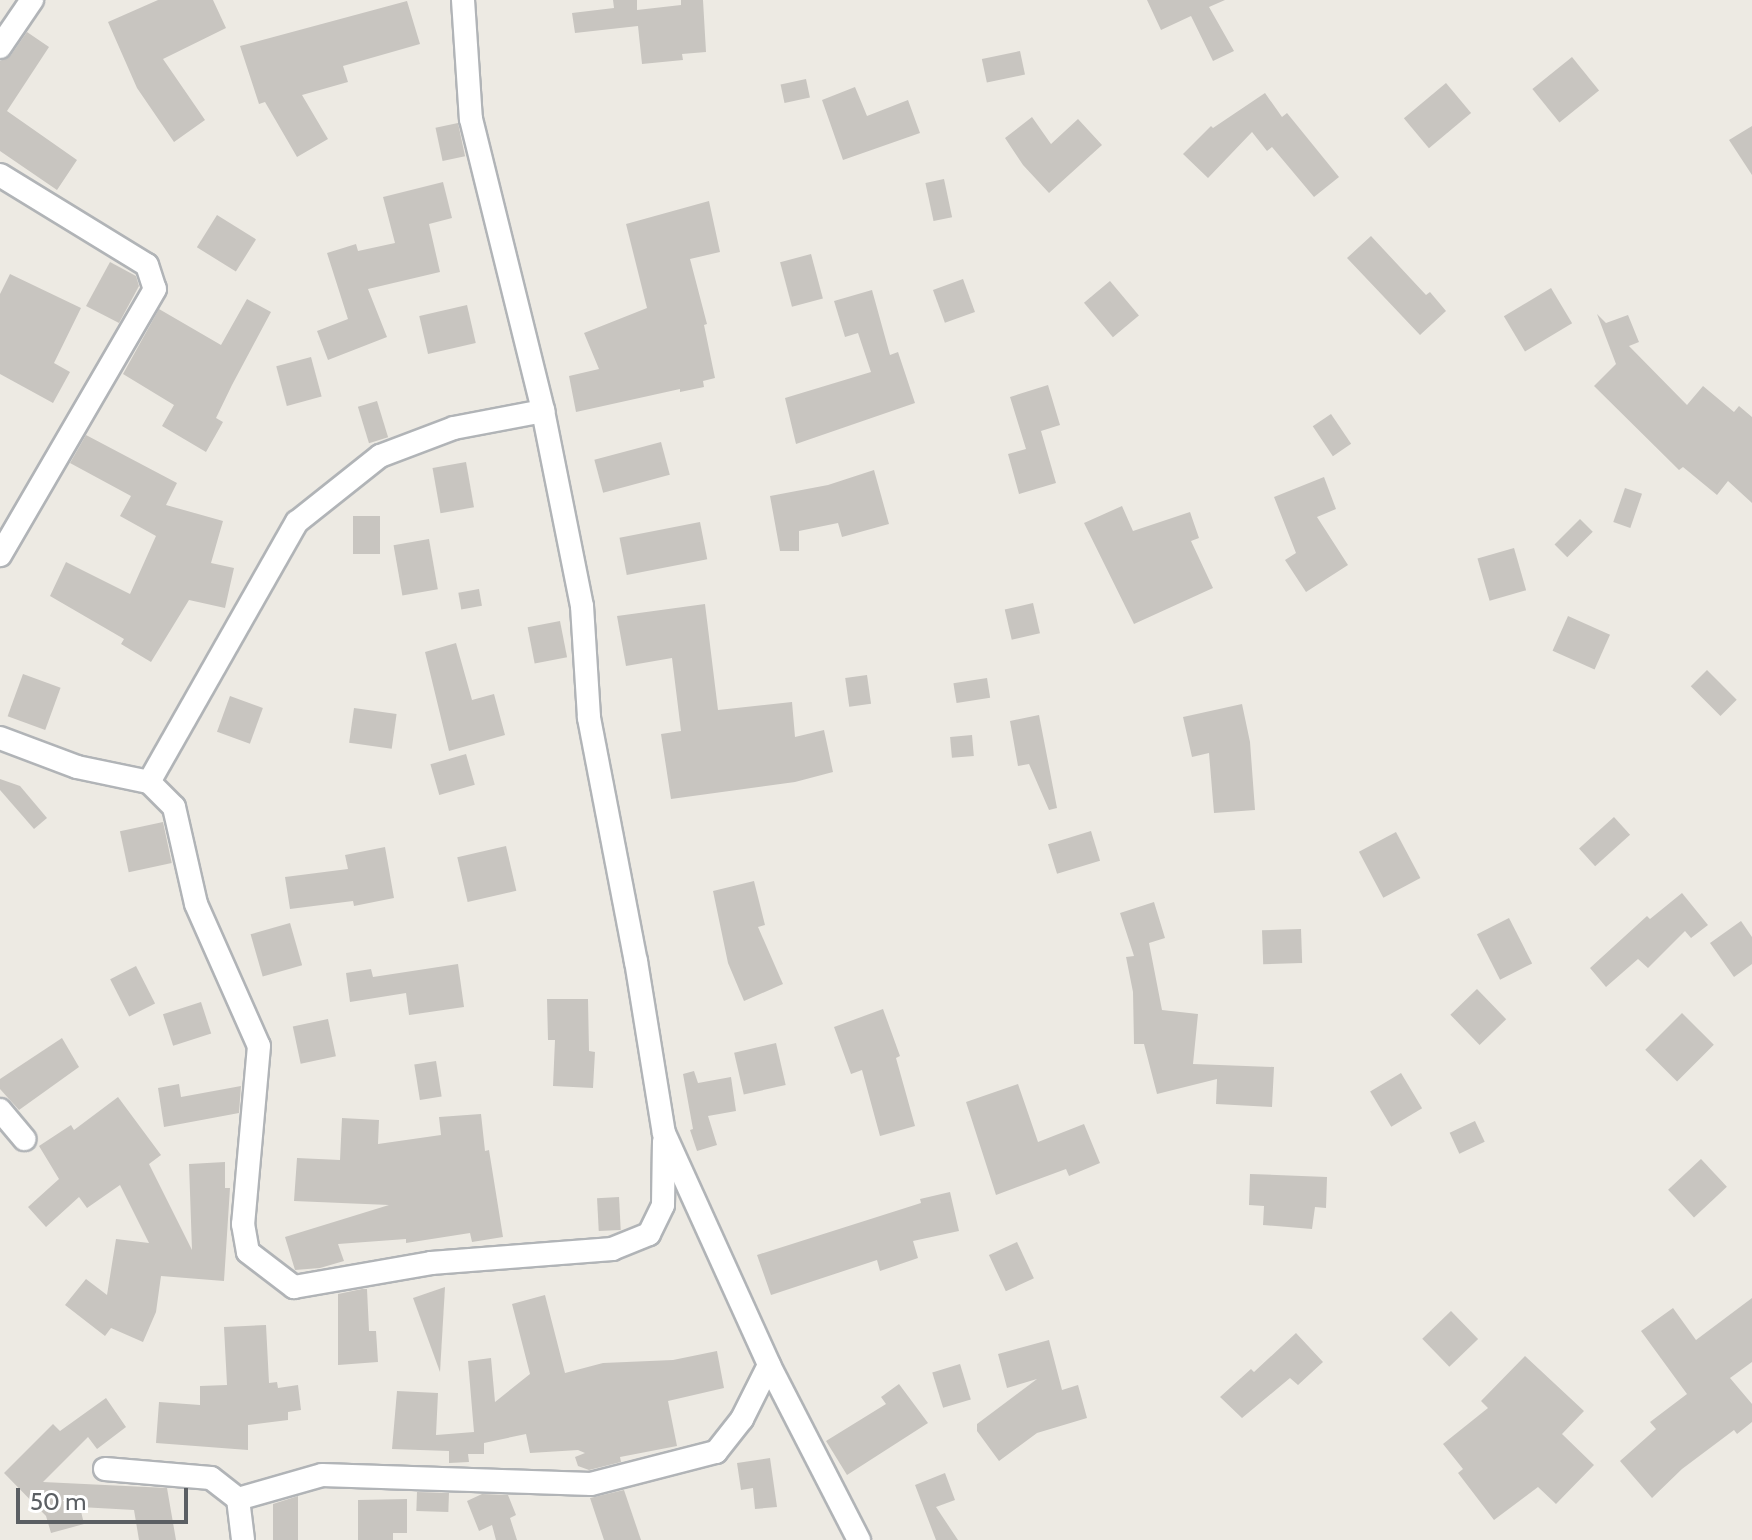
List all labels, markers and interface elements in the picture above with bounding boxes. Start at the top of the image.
scale bar [20,1472,192,1522]
text: 50 m [30,1487,86,1516]

